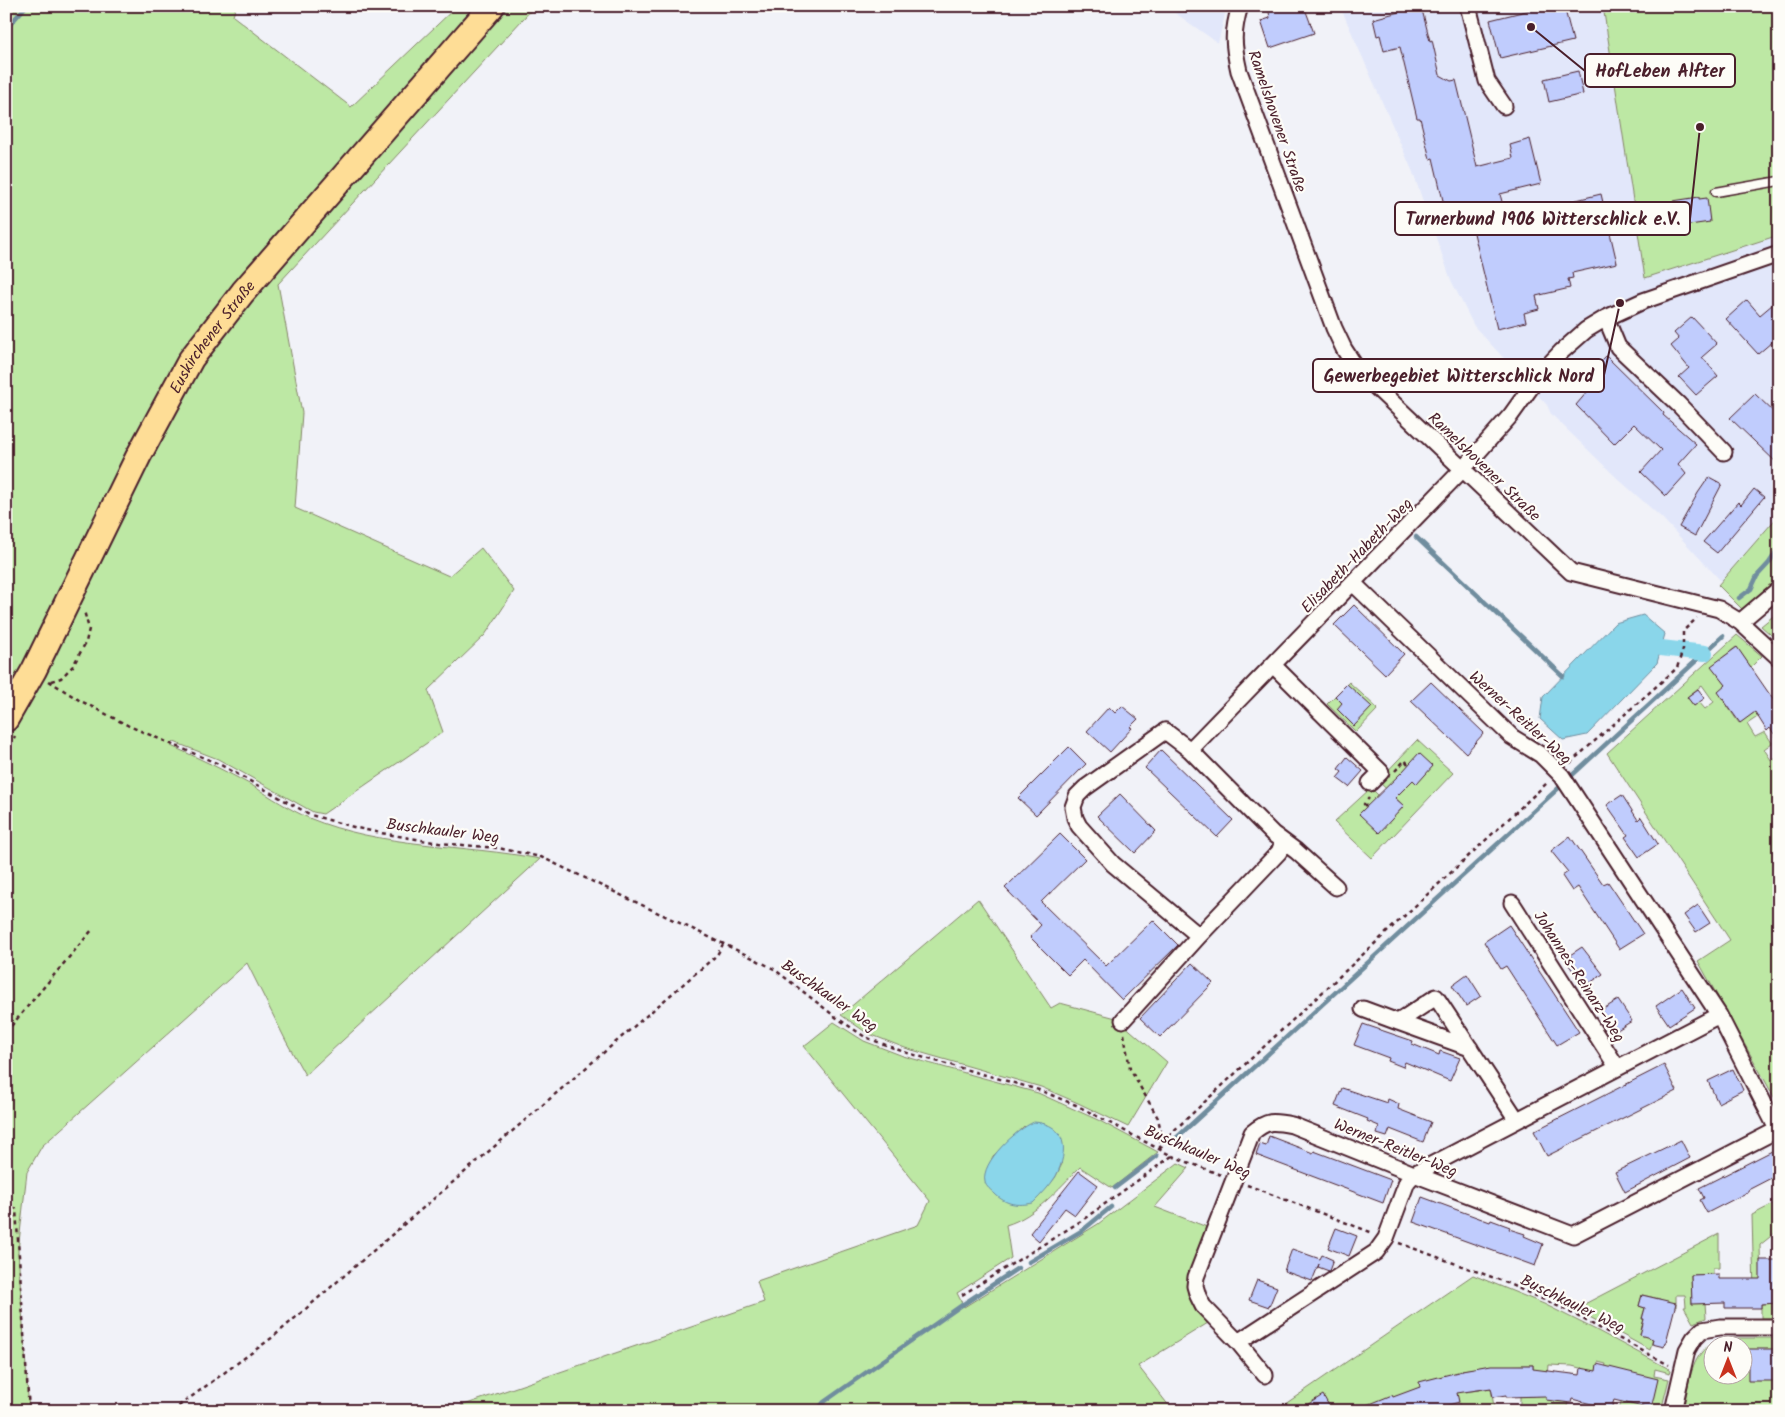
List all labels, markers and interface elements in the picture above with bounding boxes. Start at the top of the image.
street label: Ramelshovener Straße [1241,47,1313,196]
callout: HofLeben Alfter [1585,54,1735,87]
text: HofLeben Alfter [1595,58,1726,87]
callout: Turnerbund 1906 Witterschlick e.V. [1395,202,1690,235]
text: Turnerbund 1906 Witterschlick e.V. [1405,206,1681,235]
street label: Euskirchener Straße [164,275,262,399]
callout: Gewerbegebiet Witterschlick Nord [1313,359,1604,392]
text: Gewerbegebiet Witterschlick Nord [1324,363,1594,392]
street label: Ramelshovener Straße [1422,406,1546,528]
street label: Elisabeth-Habeth-Weg [1295,493,1419,620]
street label: Werner-Reitler-Weg [1463,665,1577,771]
street label: Buschkauler Weg [385,812,501,851]
street label: Johannes-Reinarz-Weg [1527,906,1631,1048]
street label: Buschkauler Weg [776,954,883,1039]
street label: Werner-Reitler-Weg [1330,1112,1461,1185]
street label: Buschkauler Weg [1140,1119,1254,1186]
street label: Buschkauler Weg [1516,1268,1629,1340]
north arrow [1702,1334,1752,1384]
text: N [1724,1337,1733,1359]

